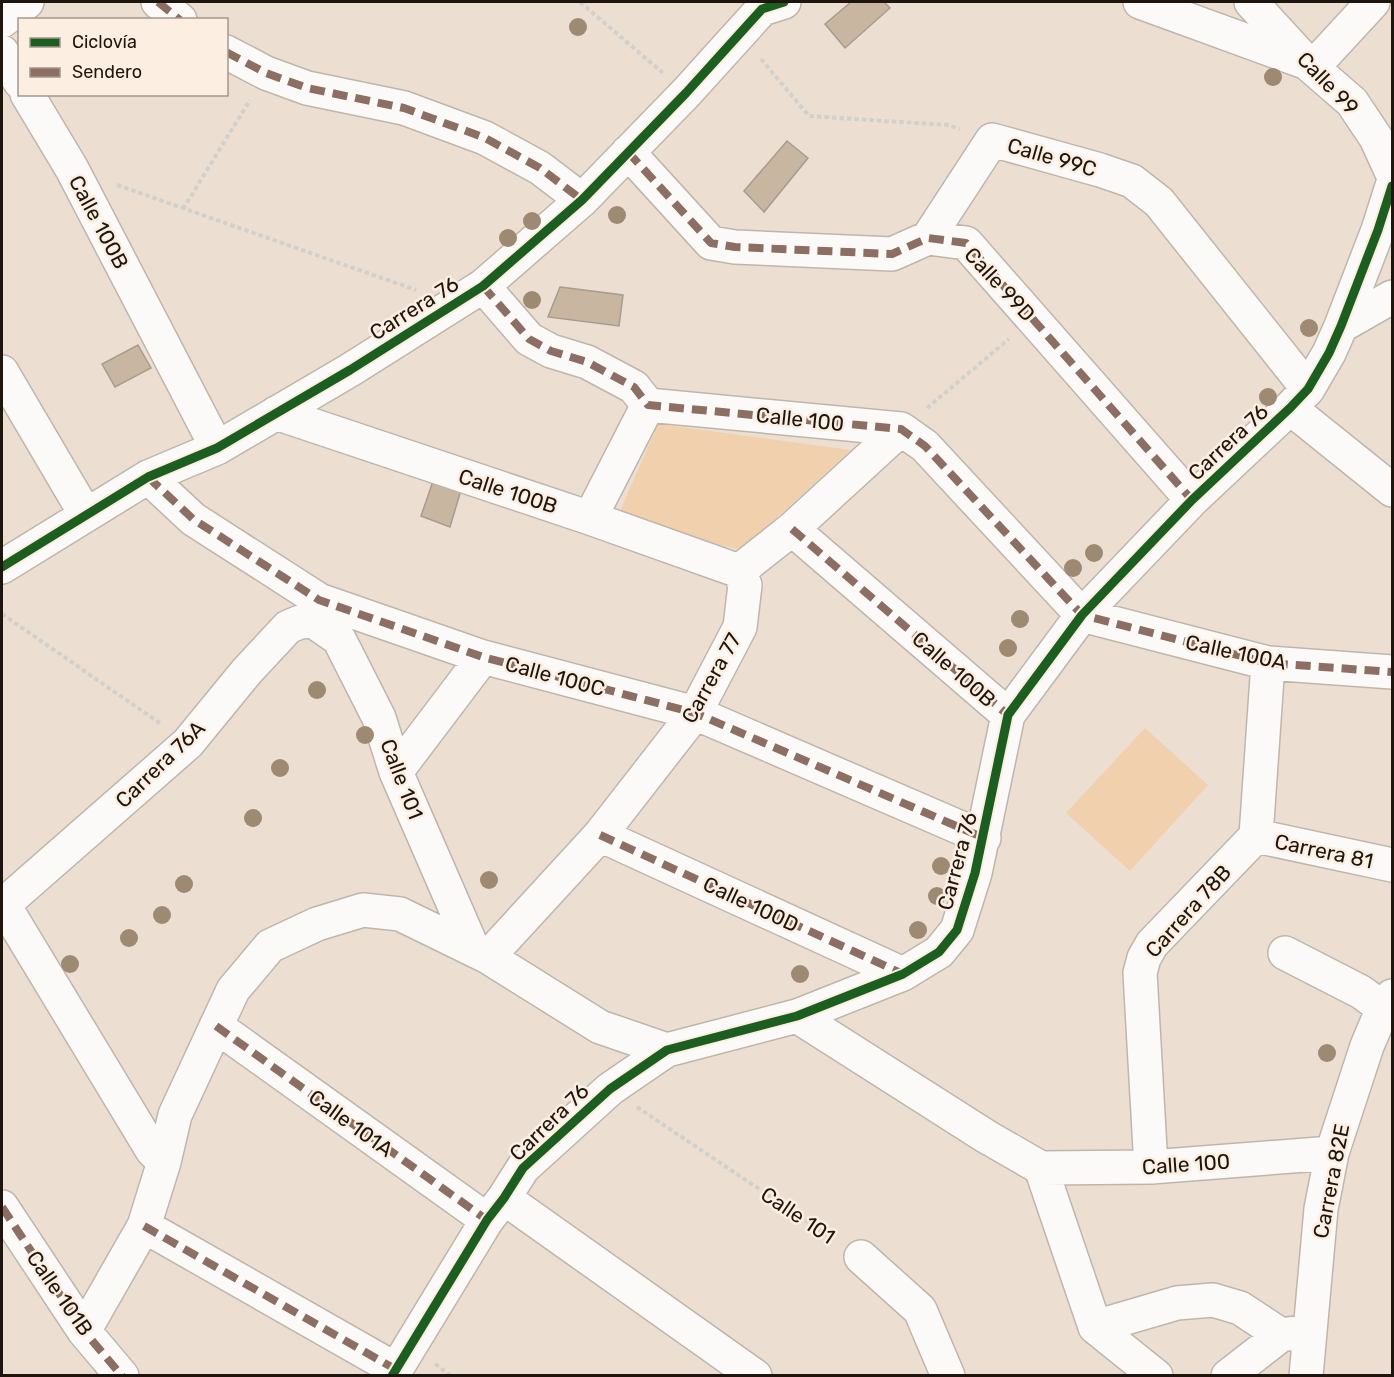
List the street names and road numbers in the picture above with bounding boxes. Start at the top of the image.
street label: Calle 99 [1292,46,1364,120]
street label: Calle 99C [1005,132,1099,182]
street label: Calle 100B [64,171,134,273]
street label: Calle 99D [959,242,1041,326]
street label: Carrera 76 [365,271,463,345]
street label: Carrera 76 [1183,399,1273,485]
street label: Calle 100 [755,402,845,436]
street label: Calle 100B [455,463,561,519]
street label: Calle 100B [907,626,1001,712]
street label: Carrera 77 [676,628,746,727]
street label: Calle 100A [1183,629,1289,675]
street label: Calle 100C [502,651,608,701]
street label: Carrera 76A [110,715,210,813]
street label: Calle 101 [375,735,429,823]
street label: Carrera 76 [932,809,982,913]
street label: Carrera 81 [1273,828,1375,874]
street label: Carrera 78B [1140,860,1236,962]
street label: Calle 100D [699,871,803,937]
street label: Carrera 76 [504,1078,594,1166]
street label: Calle 101A [304,1084,398,1162]
street label: Carrera 82E [1308,1122,1354,1240]
street label: Calle 100 [1141,1148,1231,1180]
street label: Calle 101 [756,1181,840,1249]
street label: Calle 101B [22,1246,98,1340]

